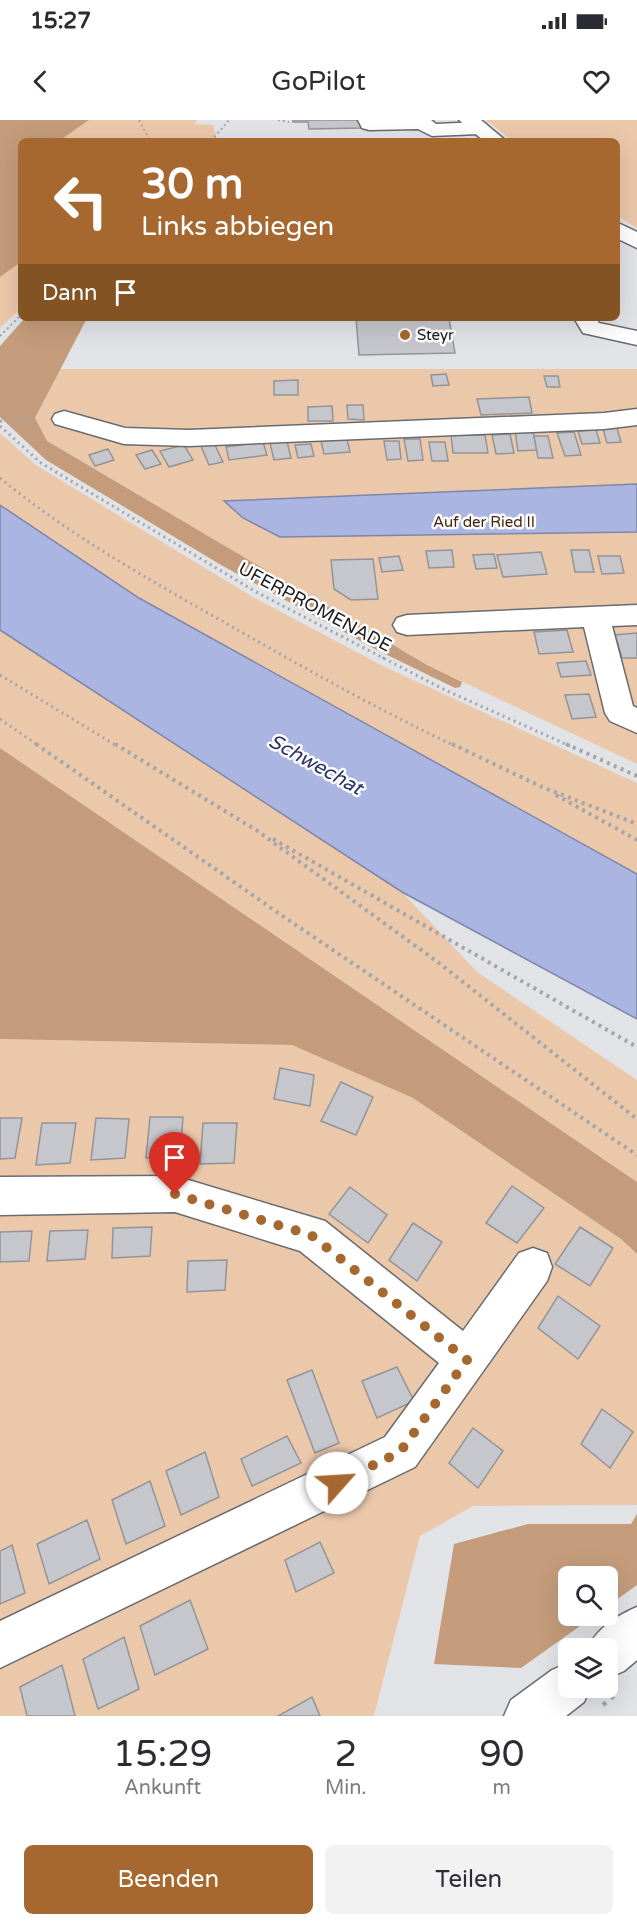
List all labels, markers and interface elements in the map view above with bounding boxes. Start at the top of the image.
text: 15:27 [30,8,91,34]
icon: back [24,65,57,98]
text: GoPilot [271,65,366,98]
icon: heart [580,65,613,98]
text: 30 m [141,159,243,210]
icon: left [42,162,120,240]
text: Links abbiegen [141,210,334,243]
icon: arrive [109,276,142,309]
text: Dann [42,280,97,306]
place label: Steyr [417,326,454,344]
marker: Steyr [398,328,412,342]
park label: Auf der Ried II [433,513,535,531]
street label: UFERPROMENADE [235,557,395,657]
water label: Schwechat [264,729,369,802]
pin [149,1132,200,1194]
icon: arrive [158,1141,191,1174]
position arrow [305,1451,369,1515]
map controls [558,1566,618,1698]
button: search [558,1566,618,1626]
button: layers [558,1638,618,1698]
text: 15:29 [113,1733,212,1776]
text: 2 [334,1733,357,1776]
text: 90 [479,1733,524,1776]
text: Ankunft [124,1776,201,1800]
text: Min. [325,1776,367,1800]
text: m [493,1776,511,1800]
button: Beenden [24,1845,313,1914]
button: Teilen [325,1845,613,1914]

